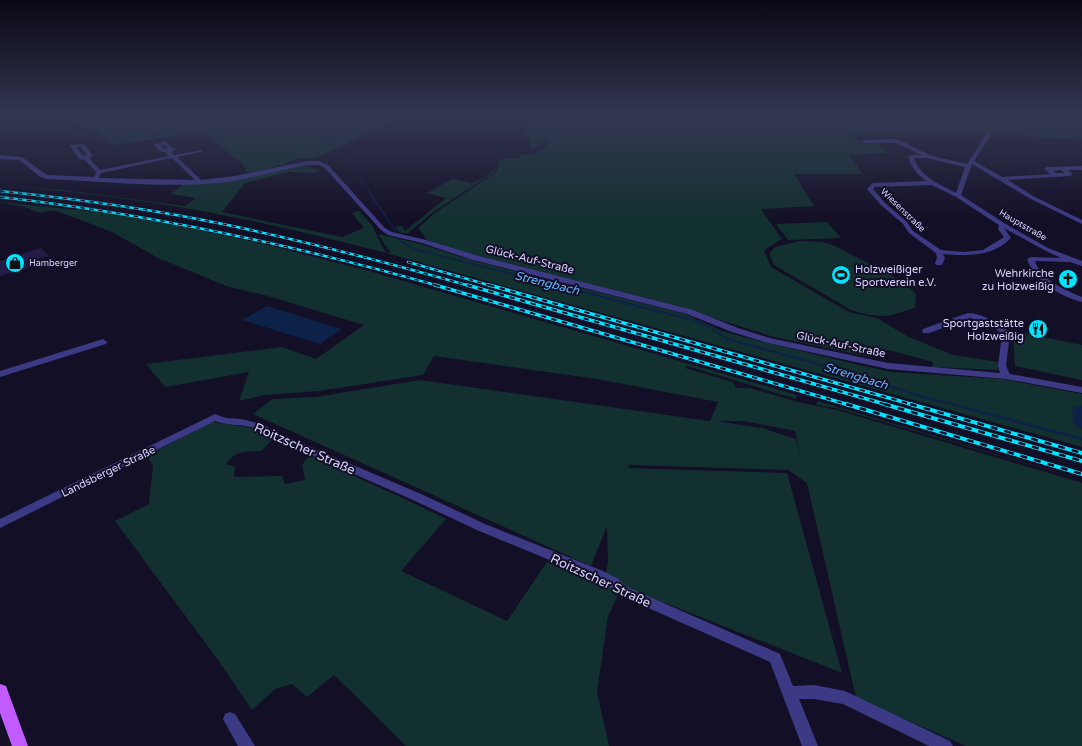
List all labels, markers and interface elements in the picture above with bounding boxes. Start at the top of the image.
street label: Wiesenstraße [878,186,927,234]
street label: Hauptstraße [997,207,1049,243]
street label: Glück-Auf-Straße [484,242,576,277]
shop icon: Hamberger [4,252,26,274]
place label: Hamberger [29,258,78,269]
place label: Holzweißiger Sportverein e.V. [855,263,937,289]
sports icon: Holzweißiger Sportverein e.V. [830,264,852,286]
place label: Wehrkirche zu Holzweißig [982,267,1054,293]
water label: Strengbach [513,268,581,298]
church icon: Wehrkirche zu Holzweißig [1057,268,1079,290]
place label: Sportgaststätte Holzweißig [943,317,1024,343]
restaurant icon: Sportgaststätte Holzweißig [1027,318,1049,340]
street label: Glück-Auf-Straße [795,329,887,360]
water label: Strengbach [822,360,890,393]
street label: Roitzscher Straße [252,419,358,478]
street label: Landsberger Straße [59,443,157,500]
street label: Roitzscher Straße [548,551,653,611]

